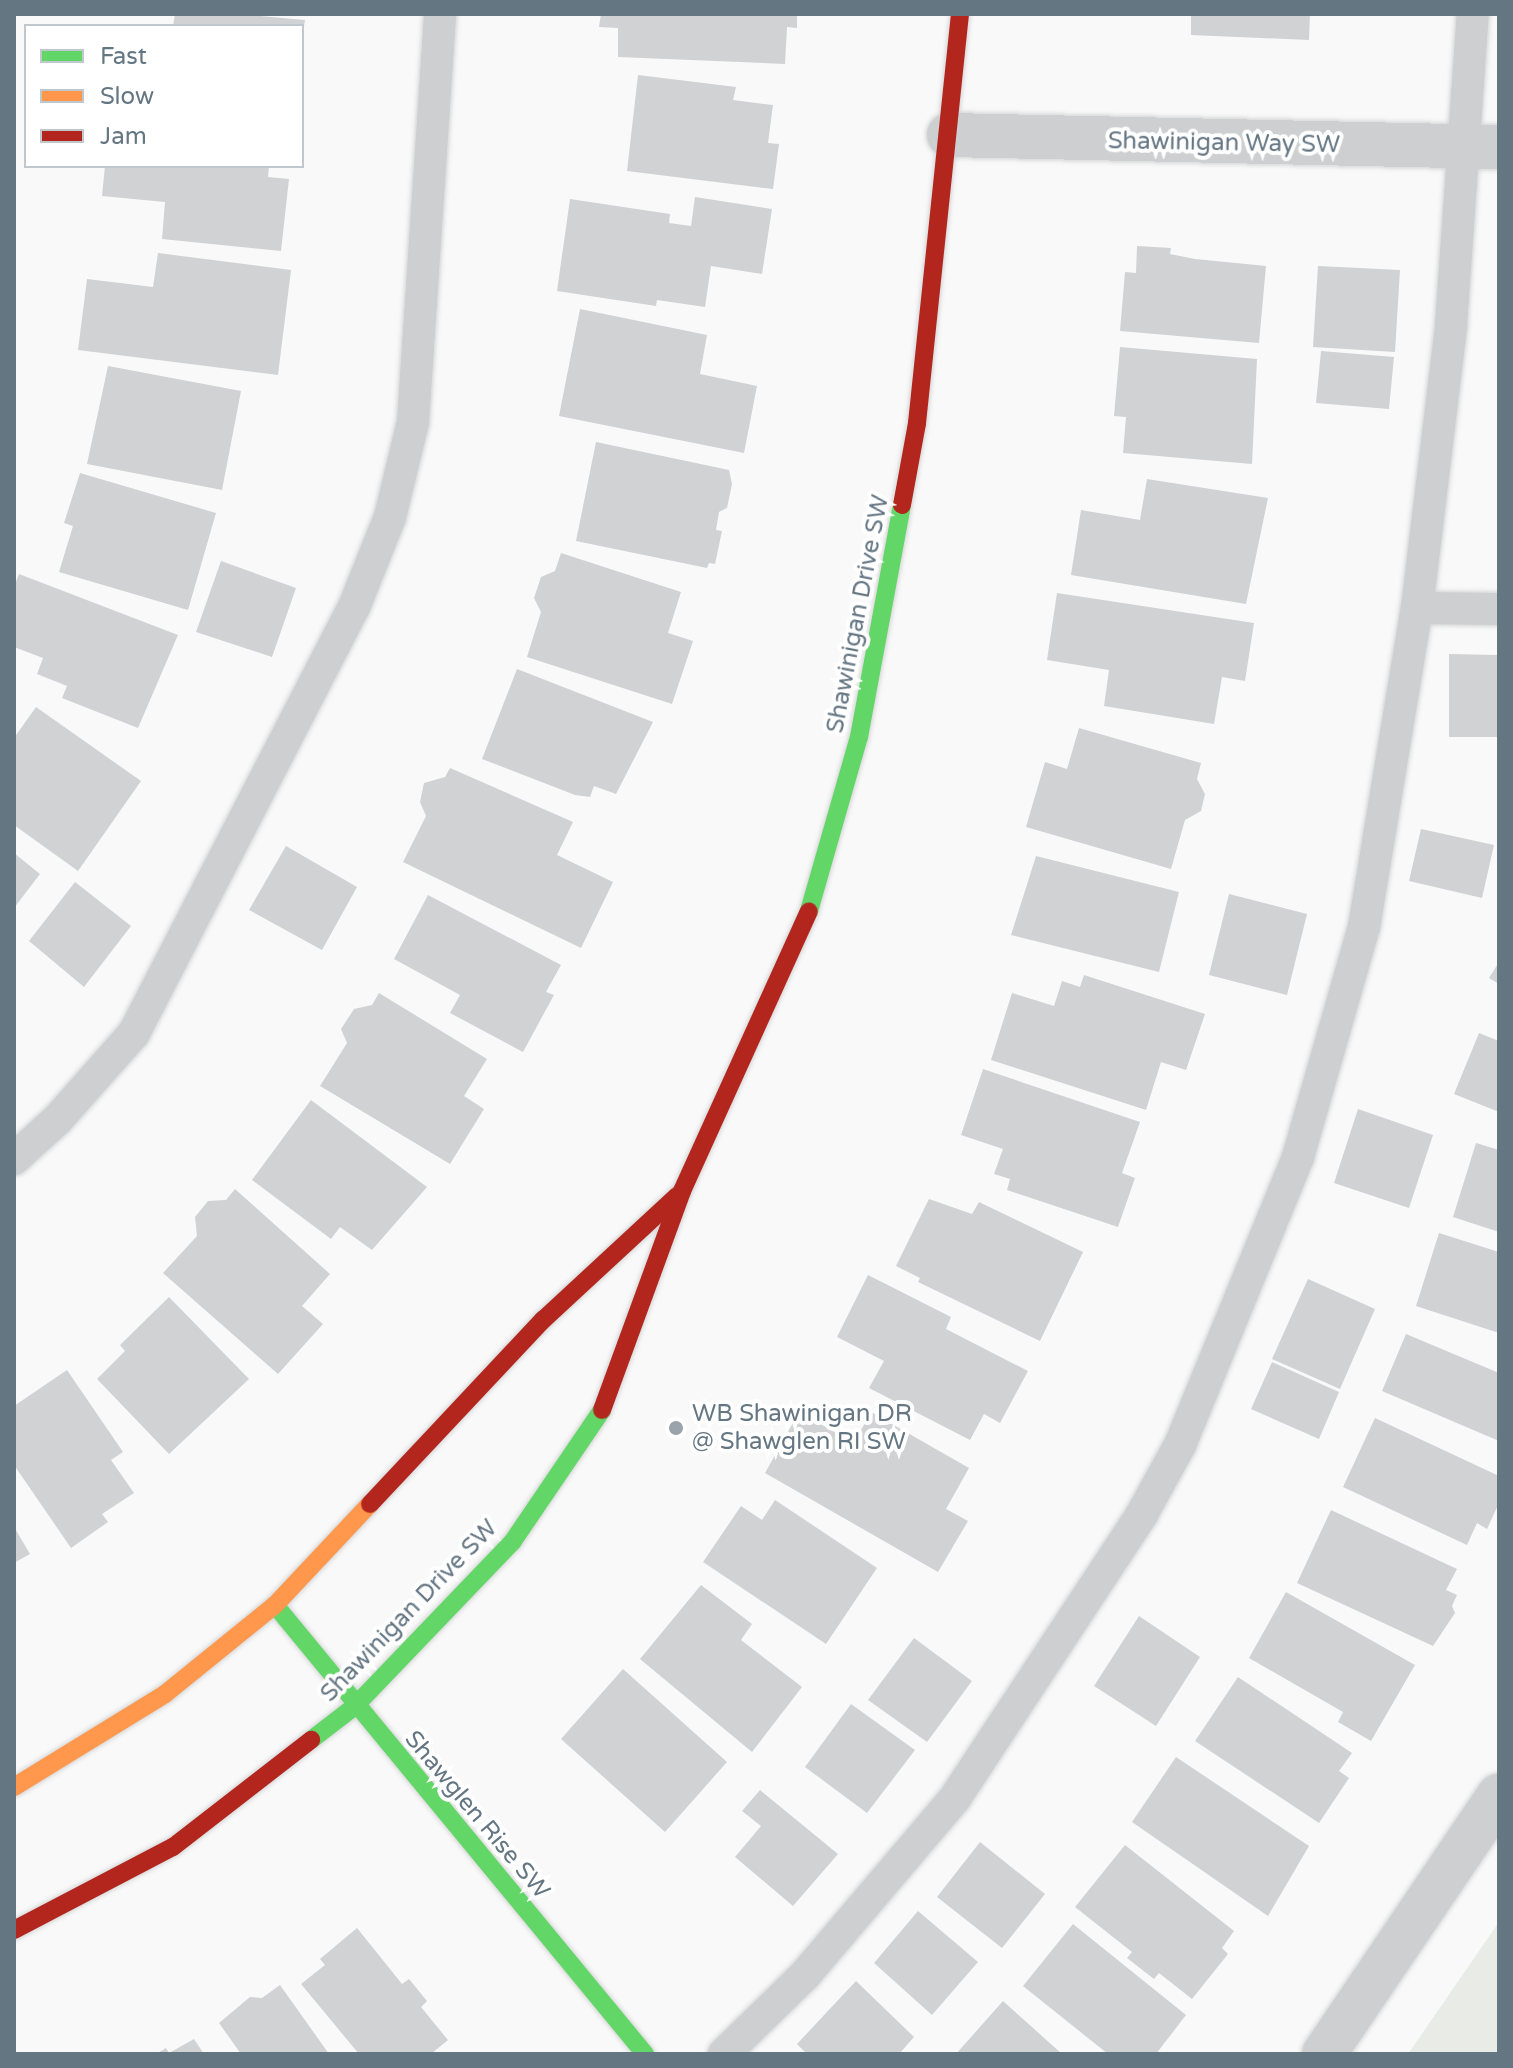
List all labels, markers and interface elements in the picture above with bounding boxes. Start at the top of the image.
legend [24,24,304,168]
text: Fast [100,42,147,71]
text: Slow [100,82,154,111]
text: Jam [100,122,147,151]
street label: Shawinigan Way SW [1108,127,1340,159]
street label: Shawinigan Drive SW [821,493,895,735]
place label: WB Shawinigan DR @ Shawglen RI SW [692,1400,912,1456]
marker: WB Shawinigan DR @ Shawglen RI SW [667,1419,685,1437]
street label: Shawinigan Drive SW [315,1514,503,1708]
street label: Shawglen Rise SW [398,1725,556,1905]

